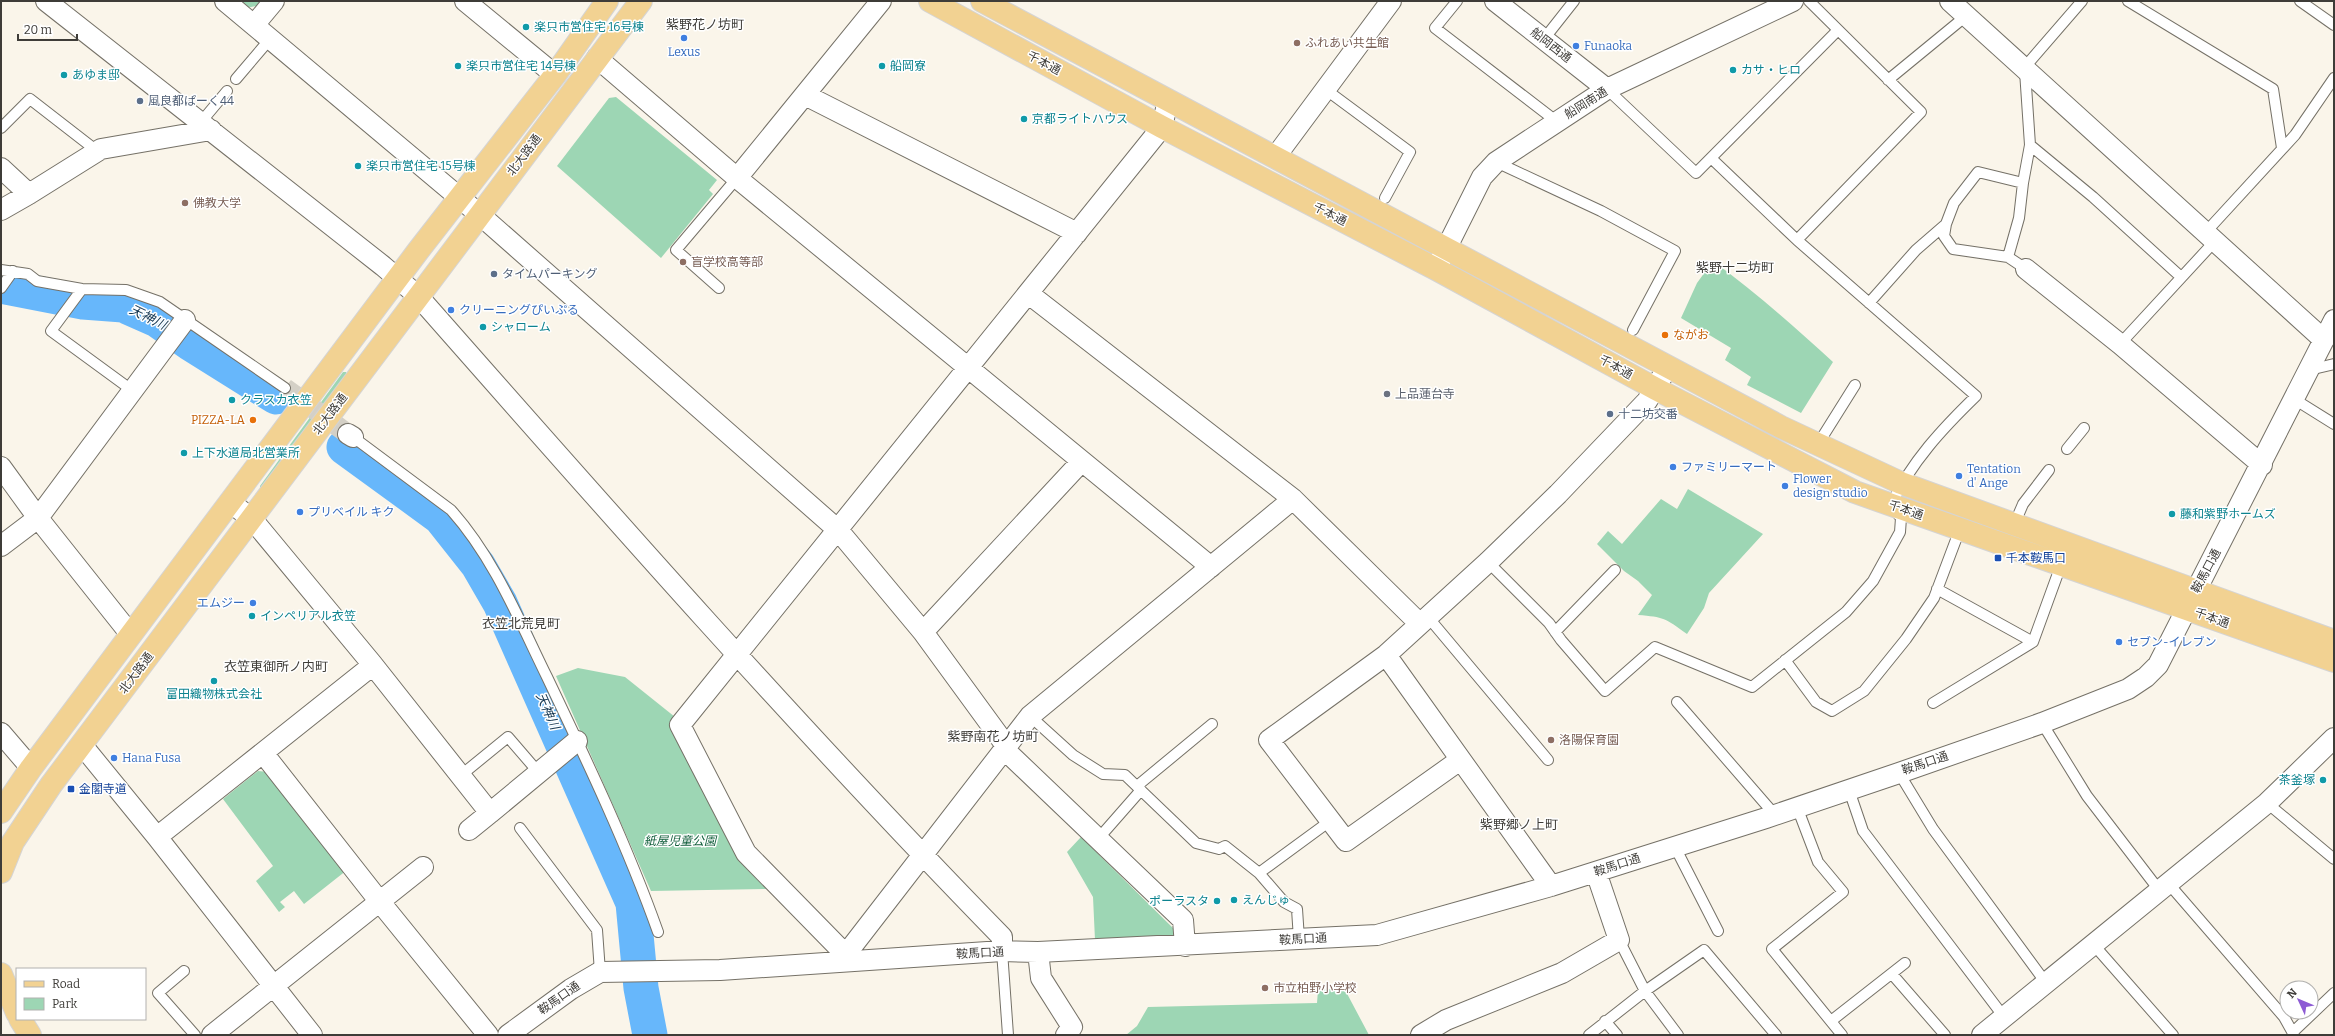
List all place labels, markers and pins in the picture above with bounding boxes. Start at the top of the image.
place label: 楽只市営住宅 16号棟 [534,20,644,34]
marker: 楽只市営住宅 16号棟 [521,22,531,32]
marker: Lexus [679,33,689,43]
place label: ふれあい共生館 [1305,36,1389,50]
marker: ふれあい共生館 [1292,38,1302,48]
place label: Funaoka [1584,39,1633,53]
marker: Funaoka [1571,41,1581,51]
place label: Lexus [668,45,700,59]
place label: 楽只市営住宅 14号棟 [466,59,576,73]
place label: 船岡寮 [890,59,926,73]
marker: 楽只市営住宅 14号棟 [453,61,463,71]
marker: 船岡寮 [877,61,887,71]
place label: カサ・ヒロ [1741,63,1801,77]
marker: カサ・ヒロ [1728,65,1738,75]
place label: あゆま邸 [72,68,120,82]
marker: あゆま邸 [59,70,69,80]
place label: 風良都ぱーく44 [148,94,234,108]
marker: 風良都ぱーく44 [135,96,145,106]
place label: 京都ライトハウス [1032,112,1128,126]
marker: 京都ライトハウス [1019,114,1029,124]
place label: 楽只市営住宅 15号棟 [366,159,476,173]
marker: 楽只市営住宅 15号棟 [353,161,363,171]
place label: 佛教大学 [193,196,241,210]
marker: 佛教大学 [180,198,190,208]
place label: 盲学校高等部 [691,255,763,269]
marker: 盲学校高等部 [678,257,688,267]
place label: タイムパーキング [502,267,597,281]
marker: タイムパーキング [489,269,499,279]
place label: クリーニングぴいぷる [459,303,579,317]
marker: クリーニングぴいぷる [446,305,456,315]
place label: シャローム [491,320,551,334]
marker: シャローム [478,322,488,332]
place label: ながお [1673,328,1709,342]
marker: ながお [1660,330,1670,340]
place label: 上品蓮台寺 [1395,387,1455,401]
marker: 上品蓮台寺 [1382,389,1392,399]
place label: クラスカ衣笠 [240,393,312,407]
marker: クラスカ衣笠 [227,395,237,405]
place label: 十二坊交番 [1618,407,1678,421]
marker: 十二坊交番 [1605,409,1615,419]
place label: PIZZA-LA [191,413,245,427]
marker: PIZZA-LA [248,415,258,425]
place label: 上下水道局北営業所 [192,446,300,460]
marker: 上下水道局北営業所 [179,448,189,458]
place label: ファミリーマート [1681,460,1777,474]
marker: ファミリーマート [1668,462,1678,472]
place label: Tentation d' Ange [1967,462,2021,490]
marker: Tentation d' Ange [1954,471,1964,481]
place label: Flower design studio [1793,472,1868,500]
marker: Flower design studio [1780,481,1790,491]
place label: プリベイル キク [308,505,394,519]
marker: プリベイル キク [295,507,305,517]
place label: 藤和紫野ホームズ [2180,507,2276,521]
marker: 藤和紫野ホームズ [2167,509,2177,519]
place label: 千本鞍馬口 [2006,551,2066,565]
marker: 千本鞍馬口 [1993,553,2003,563]
place label: エムジー [197,596,245,610]
marker: エムジー [248,598,258,608]
place label: インペリアル衣笠 [260,609,356,623]
marker: インペリアル衣笠 [247,611,257,621]
place label: セブン-イレブン [2127,635,2217,649]
marker: セブン-イレブン [2114,637,2124,647]
marker: 富田織物株式会社 [209,676,219,686]
place label: 富田織物株式会社 [166,687,262,701]
place label: 洛陽保育園 [1559,733,1619,747]
marker: 洛陽保育園 [1546,735,1556,745]
place label: Hana Fusa [122,751,181,765]
marker: Hana Fusa [109,753,119,763]
place label: 茶釜塚 [2279,773,2315,787]
marker: 茶釜塚 [2318,775,2328,785]
place label: 金閣寺道 [79,782,127,796]
marker: 金閣寺道 [66,784,76,794]
place label: えんじゅ [1242,893,1290,907]
place label: ポーラスタ [1149,894,1209,908]
marker: えんじゅ [1229,895,1239,905]
marker: ポーラスタ [1212,896,1222,906]
place label: 市立柏野小学校 [1273,981,1357,995]
marker: 市立柏野小学校 [1260,983,1270,993]

